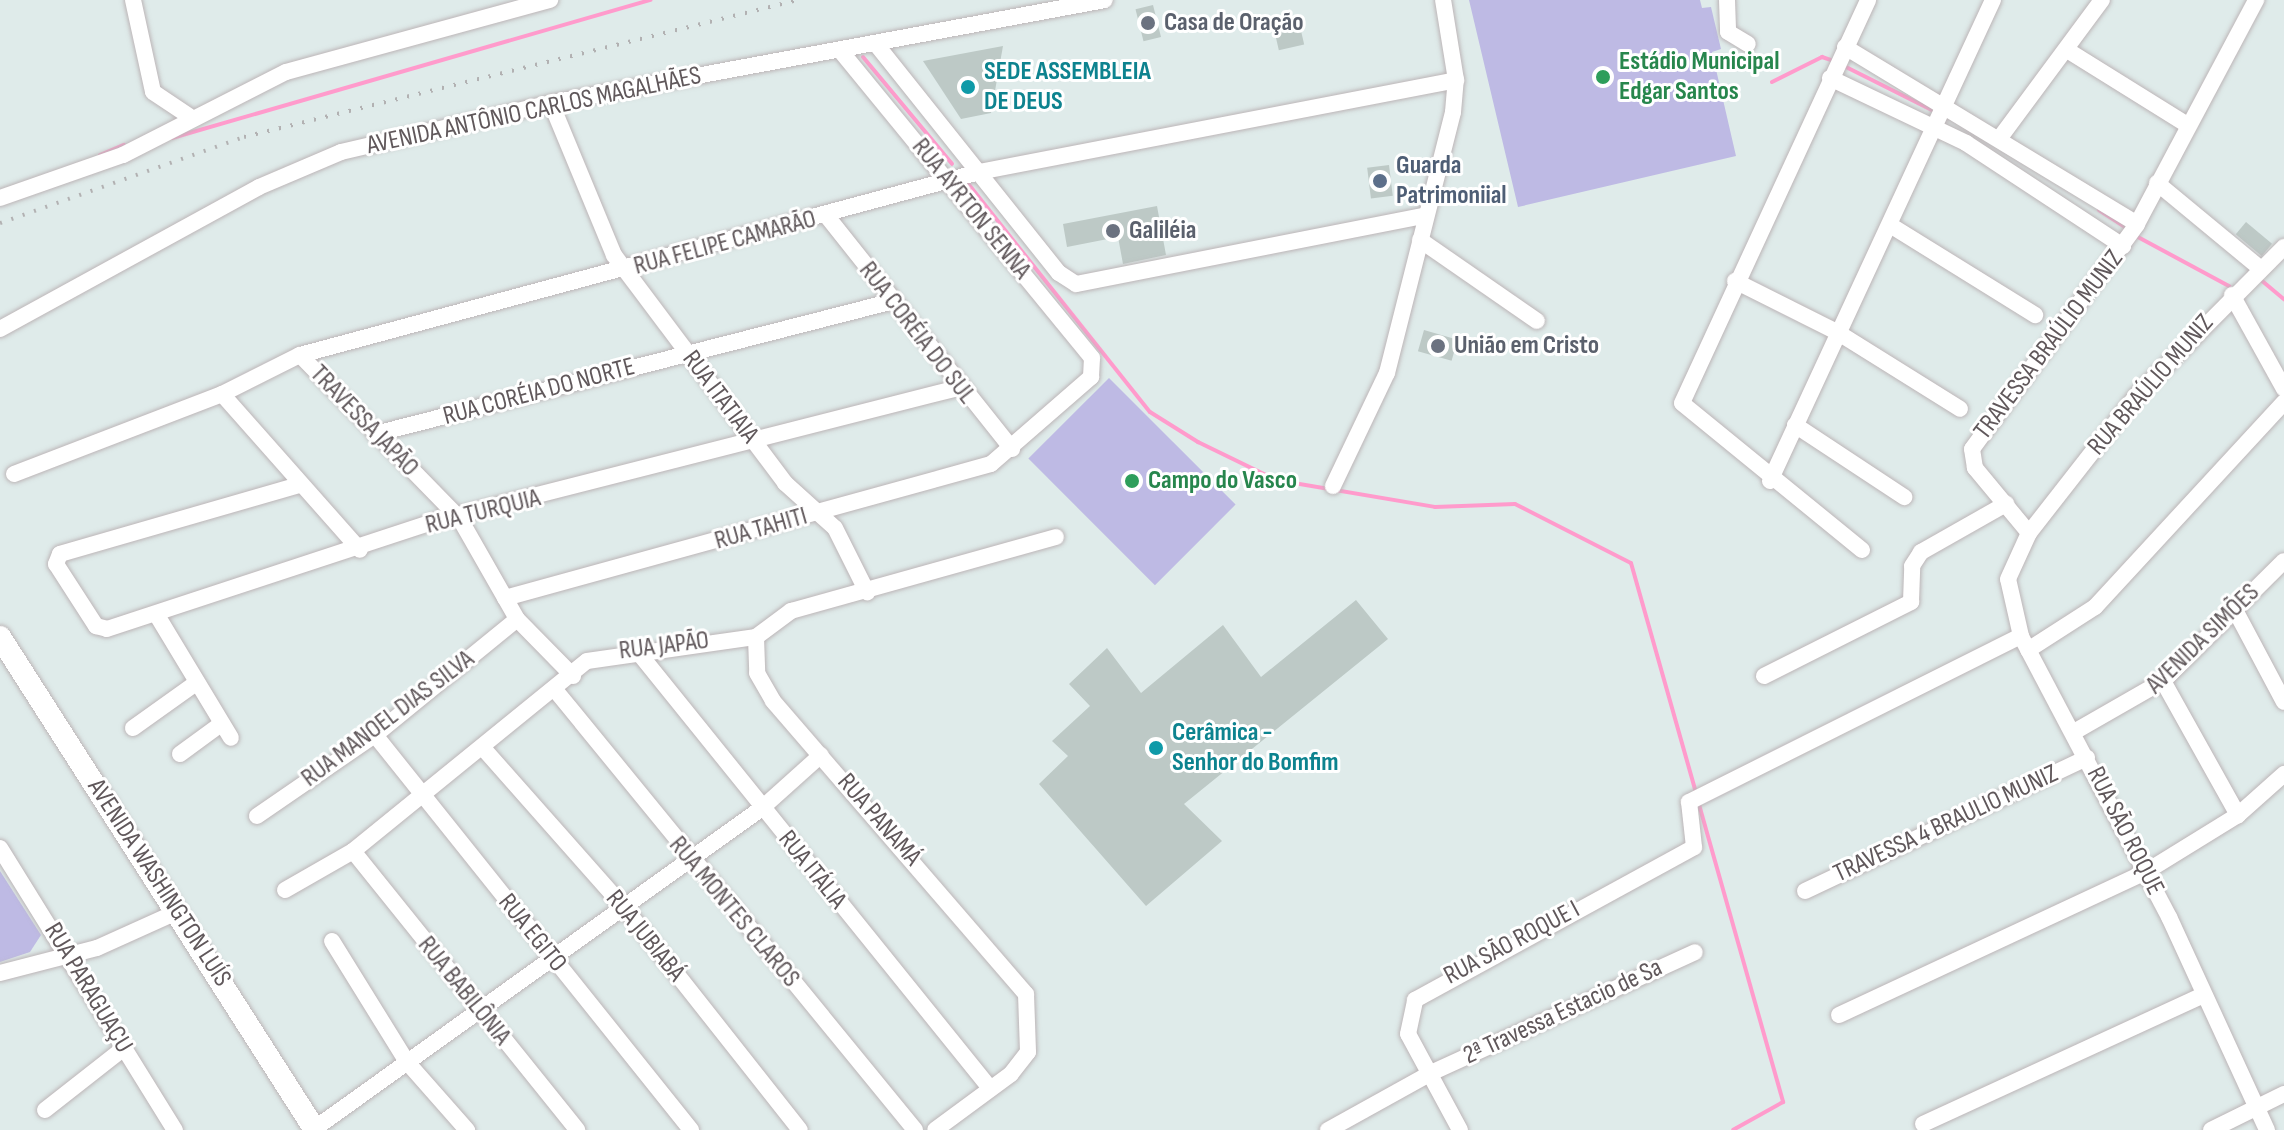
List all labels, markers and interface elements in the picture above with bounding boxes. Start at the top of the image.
place label: Casa de Oração [1164,7,1303,39]
marker: Casa de Oração [1139,14,1157,32]
place label: Estádio Municipal Edgar Santos [1619,46,1779,108]
place label: SEDE ASSEMBLEIA DE DEUS [984,56,1151,118]
street label: AVENIDA ANTÔNIO CARLOS MAGALHÃES [364,60,704,162]
marker: Estádio Municipal Edgar Santos [1594,68,1612,86]
marker: SEDE ASSEMBLEIA DE DEUS [959,78,977,96]
street label: RUA AYRTON SENNA [905,132,1037,286]
place label: Guarda Patrimoniial [1396,150,1507,212]
marker: Guarda Patrimoniial [1371,172,1389,190]
street label: RUA FELIPE CAMARÃO [630,204,820,282]
place label: Galiléia [1129,215,1196,247]
marker: Galiléia [1104,222,1122,240]
street label: TRAVESSA BRAÚLIO MUNIZ [1968,244,2130,446]
street label: RUA CORÉIA DO SUL [852,256,982,410]
street label: RUA BRAÚLIO MUNIZ [2081,308,2221,462]
place label: União em Cristo [1454,330,1599,362]
marker: União em Cristo [1429,337,1447,355]
street label: RUA ITATIAIA [675,345,765,449]
street label: RUA CORÉIA DO NORTE [440,351,638,433]
street label: TRAVESSA JAPÃO [303,359,425,483]
place label: Campo do Vasco [1148,465,1297,497]
marker: Campo do Vasco [1123,472,1141,490]
street label: RUA TURQUIA [422,483,544,541]
street label: RUA TAHITI [711,501,811,557]
street label: AVENIDA SIMÕES [2140,577,2266,701]
street label: RUA JAPÃO [617,625,711,667]
street label: RUA MANOEL DIAS SILVA [296,644,480,794]
place label: Cerâmica - Senhor do Bomfim [1172,717,1338,778]
marker: Cerâmica - Senhor do Bomfim [1147,739,1165,757]
street label: TRAVESSA 4 BRAULIO MUNIZ [1829,758,2063,890]
street label: RUA SÃO ROQUE [2079,762,2171,900]
street label: RUA PANAMÁ [830,767,928,873]
street label: AVENIDA WASHINGTON LUÍS [80,773,238,993]
street label: RUA ITÁLIA [771,825,853,915]
street label: RUA MONTES CLAROS [662,830,806,994]
street label: RUA JUBIABÁ [599,884,691,988]
street label: RUA EGITO [491,888,573,978]
street label: RUA SÃO ROQUE I [1439,894,1585,992]
street label: RUA PARAGUAÇU [37,917,139,1059]
street label: RUA BABILÔNIA [411,930,517,1052]
street label: 2ª Travessa Estacio de Sa [1459,952,1667,1072]

